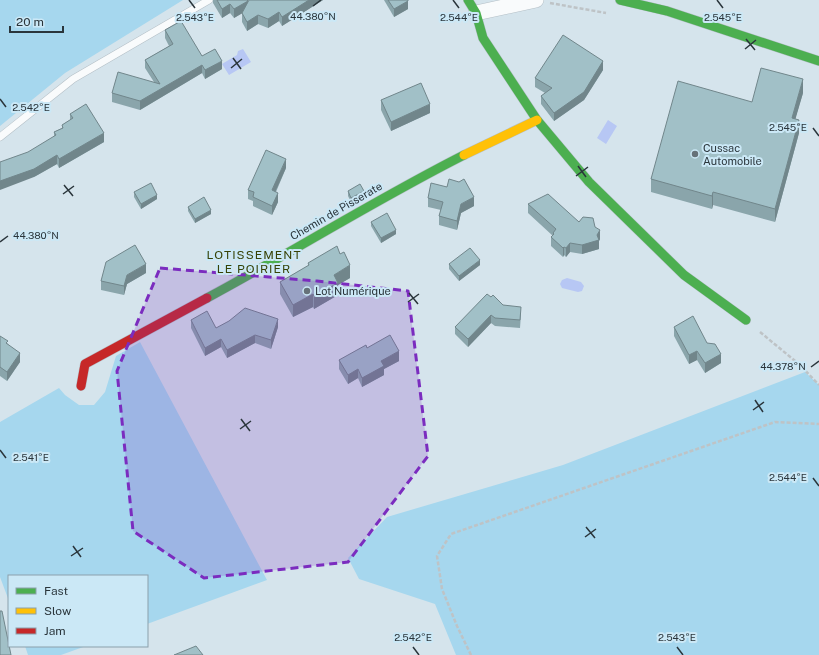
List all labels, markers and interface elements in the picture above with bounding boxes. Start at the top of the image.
scale bar [10,8,63,34]
text: 44.380°N [290,10,336,22]
text: 2.543°E [176,11,214,23]
text: 2.544°E [440,11,478,23]
text: 2.545°E [704,11,742,23]
text: 20 m [16,15,44,29]
text: 2.542°E [12,101,50,113]
text: 2.545°E [769,121,807,133]
place label: Cussac Automobile [703,142,762,167]
marker: Cussac Automobile [690,149,700,159]
street label: Chemin de Pisserate [288,180,384,242]
text: 44.380°N [13,229,59,241]
district label: LOTISSEMENT LE POIRIER [206,248,302,276]
place label: Lot Numérique [315,285,391,297]
marker: Lot Numérique [302,286,312,296]
text: 44.378°N [760,360,806,372]
text: 2.541°E [13,451,49,463]
text: 2.544°E [769,471,807,483]
legend [8,575,148,647]
text: Fast [44,584,69,598]
text: Slow [44,604,72,618]
text: Jam [44,624,66,638]
text: 2.542°E [394,631,432,643]
text: 2.543°E [658,631,696,643]

